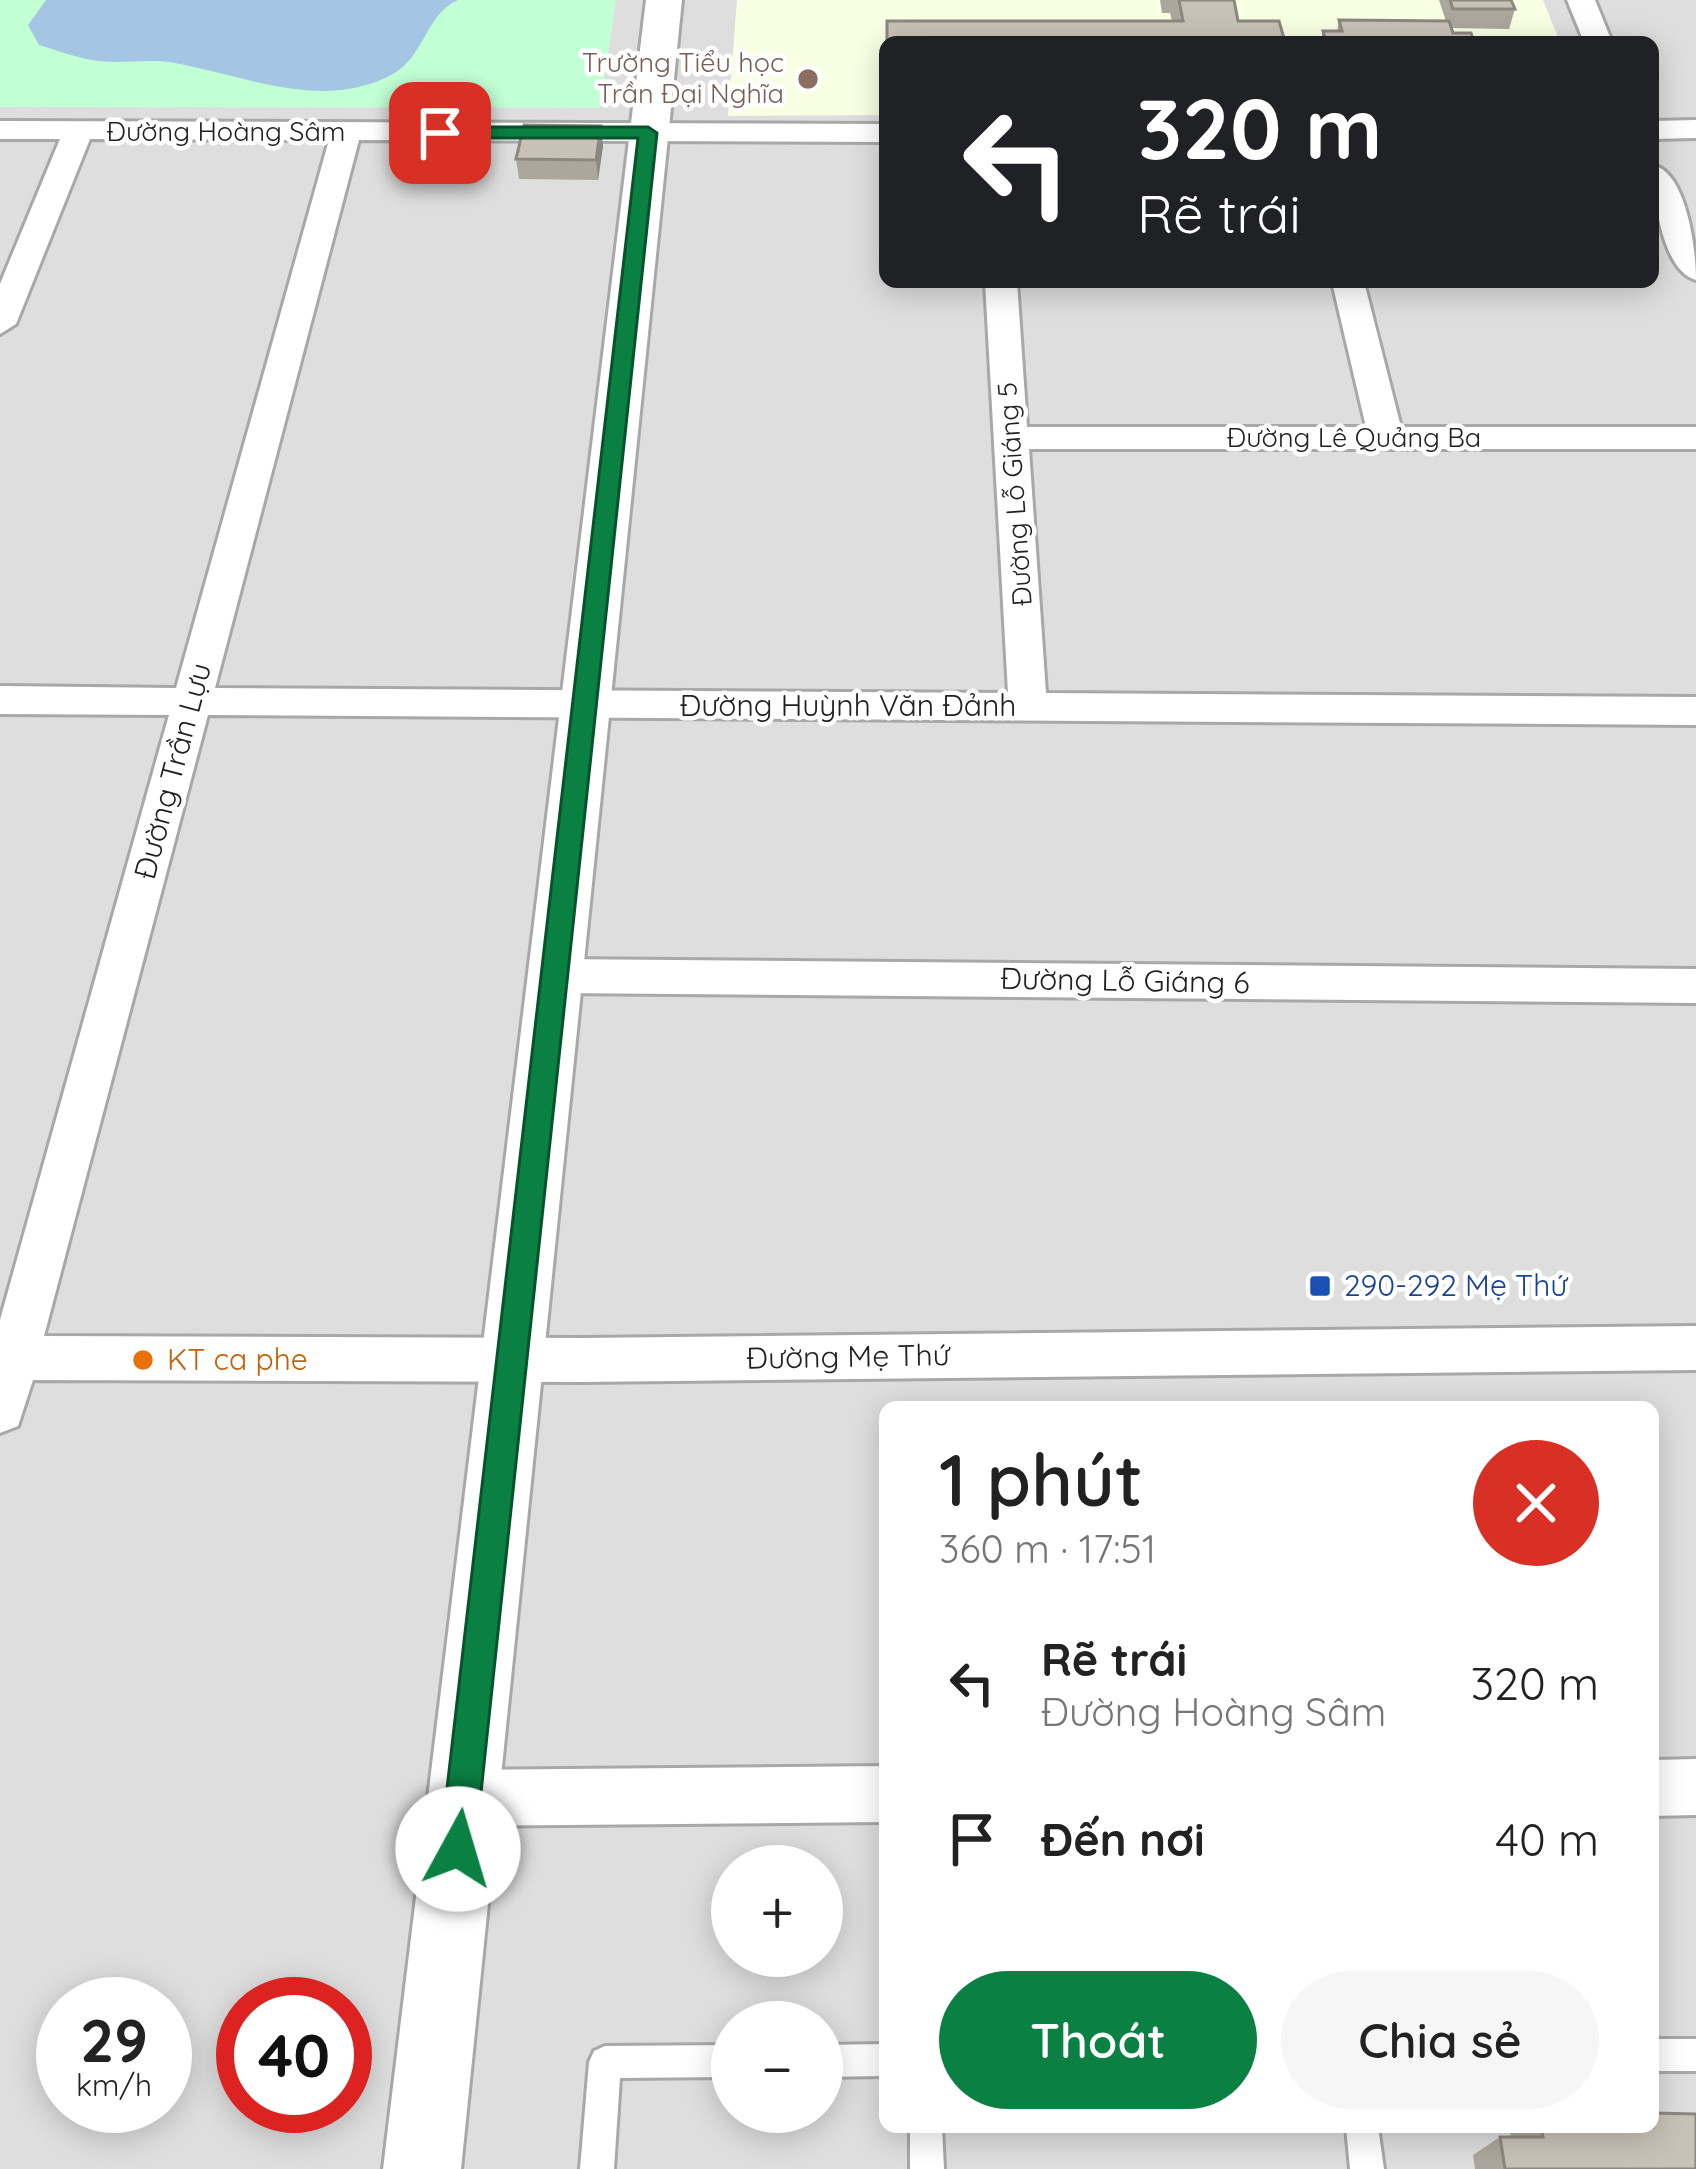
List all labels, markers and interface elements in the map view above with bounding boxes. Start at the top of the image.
place label: Trường Tiểu học Trần Đại Nghĩa [582,45,784,110]
marker: Trường Tiểu học Trần Đại Nghĩa [795,66,821,92]
text: 320 m [1137,75,1382,180]
pin [389,82,491,184]
icon: left [939,84,1095,240]
icon: arrive [407,100,473,166]
street label: Đường Hoàng Sâm [106,114,346,148]
text: Rẽ trái [1137,179,1301,247]
street label: Đường Lỗ Giáng 5 [989,381,1039,607]
street label: Đường Lê Quảng Ba [1227,420,1481,454]
street label: Đường Trần Lựu [125,658,219,883]
street label: Đường Huỳnh Văn Đảnh [680,686,1016,724]
street label: Đường Lỗ Giáng 6 [1000,959,1250,1001]
place label: 290-292 Mẹ Thứ [1344,1266,1569,1304]
marker: 290-292 Mẹ Thứ [1307,1273,1333,1299]
street label: Đường Mẹ Thứ [746,1335,952,1377]
place label: KT ca phe [167,1340,308,1378]
marker: KT ca phe [130,1347,156,1373]
text: 1 phút [939,1434,1143,1524]
button: close [1473,1440,1599,1566]
text: 360 m · 17:51 [939,1524,1156,1573]
text: Rẽ trái [1041,1631,1187,1687]
icon: left [939,1650,1005,1716]
text: 320 m [1470,1655,1599,1711]
text: Đường Hoàng Sâm [1041,1687,1386,1736]
position arrow [395,1786,521,1912]
icon: arrive [939,1806,1005,1872]
text: Đến nơi [1041,1811,1205,1867]
text: 40 m [1495,1811,1599,1867]
map controls [711,1845,843,2133]
button: + [711,1845,843,1977]
button: Thoát [939,1971,1257,2109]
button: Chia sẻ [1281,1971,1599,2109]
speed limit sign: 40 [216,1977,372,2133]
button: − [711,2001,843,2133]
text: 29 [80,2002,148,2077]
text: km/h [76,2066,152,2104]

